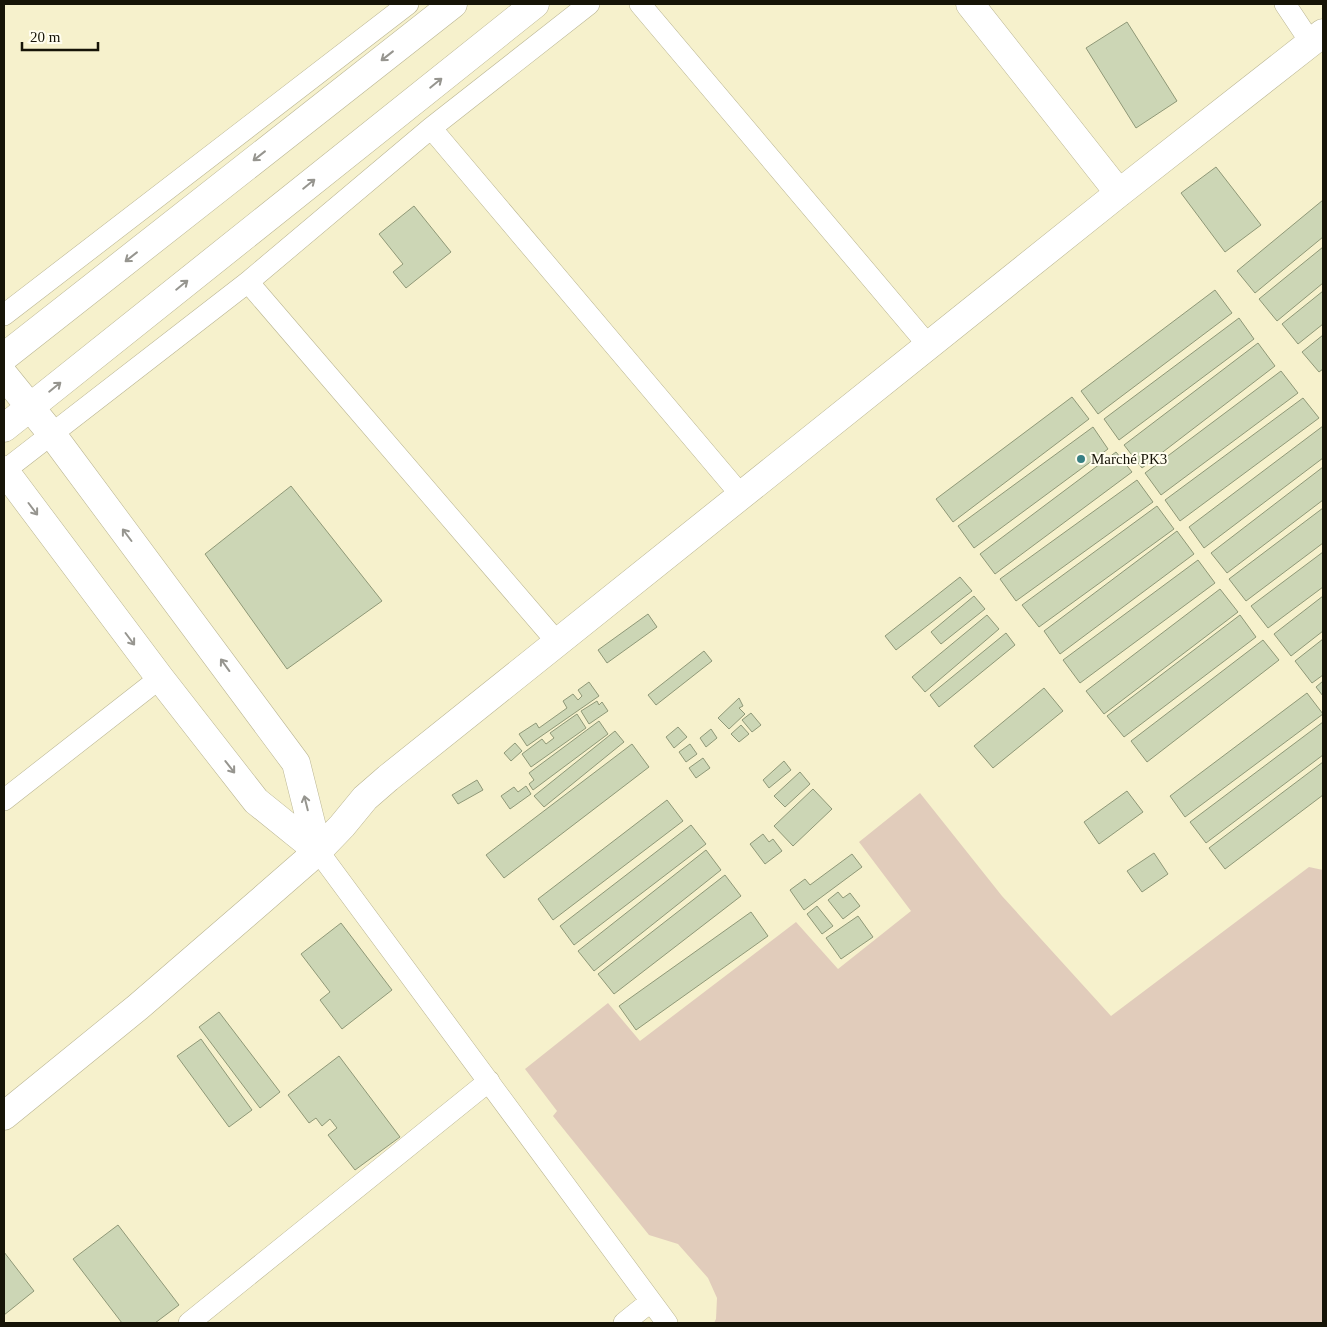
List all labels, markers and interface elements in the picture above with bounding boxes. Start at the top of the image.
scale bar [22,20,99,52]
text: 20 m [30,29,61,45]
one-way arrow [381,50,394,61]
one-way arrow [430,77,443,88]
one-way arrow [252,151,266,161]
one-way arrow [303,179,316,190]
one-way arrow [125,251,138,262]
one-way arrow [176,280,189,291]
one-way arrow [49,381,62,392]
place label: Marché PK3 [1091,451,1167,467]
marker: Marché PK3 [1075,453,1087,465]
one-way arrow [28,502,38,516]
one-way arrow [122,529,133,542]
one-way arrow [125,632,136,645]
one-way arrow [220,659,230,673]
one-way arrow [225,760,235,774]
one-way arrow [301,796,310,812]

